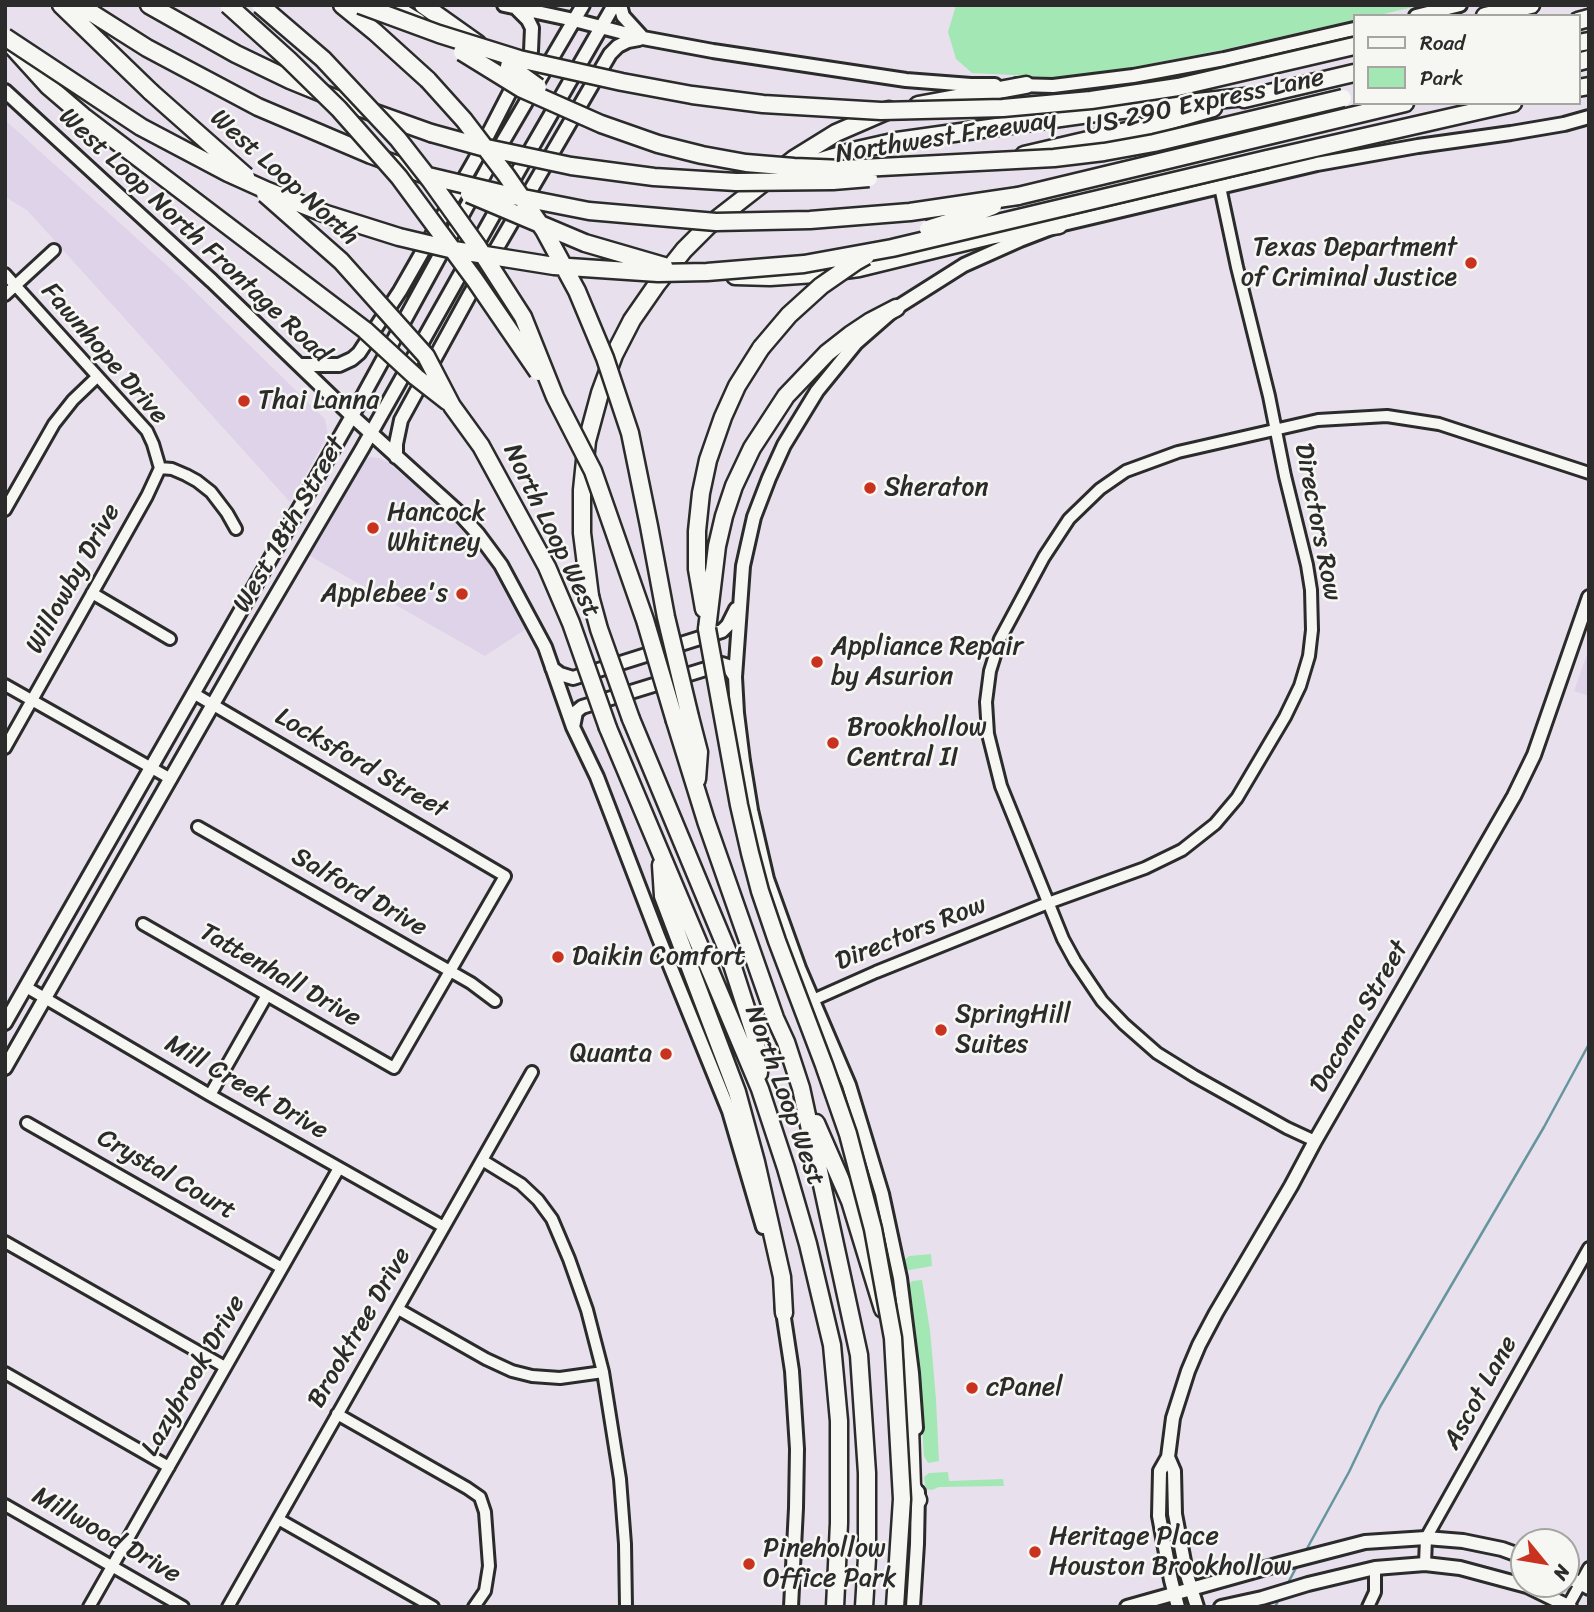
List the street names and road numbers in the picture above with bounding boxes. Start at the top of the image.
street label: US 290 Express Lane [1083,62,1327,144]
street label: West Loop North Frontage Road [52,102,336,370]
street label: West Loop North [203,103,365,253]
street label: Northwest Freeway [833,105,1059,171]
street label: Fawnhope Drive [34,277,174,431]
street label: West 18th Street [227,432,353,618]
street label: North Loop West [495,439,607,623]
street label: Directors Row [1286,441,1348,603]
street label: Willowby Drive [20,499,128,659]
street label: Locksford Street [269,702,453,826]
street label: Salford Drive [286,842,432,944]
street label: Directors Row [831,890,991,978]
street label: Tattenhall Drive [194,917,366,1035]
street label: Dacoma Street [1304,936,1416,1098]
street label: North Loop West [737,1002,831,1190]
street label: Mill Creek Drive [159,1029,333,1147]
street label: Crystal Court [91,1123,241,1227]
street label: Brooktree Drive [302,1242,418,1414]
street label: Lazybrook Drive [135,1290,253,1462]
street label: Ascot Lane [1437,1331,1525,1455]
street label: Millwood Drive [26,1481,186,1591]

